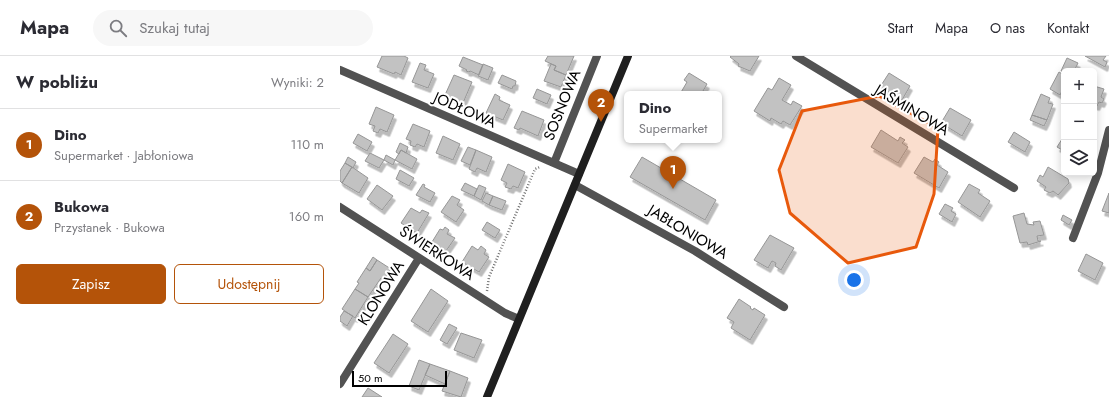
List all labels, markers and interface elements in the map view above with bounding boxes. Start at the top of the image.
search box [93,10,373,46]
text: Mapa [20,14,69,41]
icon: search [107,17,129,39]
text: Szukaj tutaj [139,17,210,39]
text: Start [887,18,913,38]
text: Mapa [935,18,968,38]
text: O nas [990,18,1025,38]
text: Kontakt [1047,18,1089,38]
street label: SOSNOWA [538,66,586,144]
map controls [1061,68,1097,176]
button: + [1061,68,1097,104]
text: W pobliżu [16,70,98,94]
text: Wyniki: 2 [271,73,324,92]
street label: JAŚMINOWA [869,78,954,141]
street label: JODŁOWA [428,86,500,134]
pin: 2 [588,89,614,122]
popup [624,91,722,143]
text: Dino [639,97,671,119]
button: − [1061,104,1097,140]
text: Supermarket [639,119,707,138]
text: Dino [54,124,87,146]
text: 1 [26,135,32,154]
text: 110 m [290,135,324,154]
button: layers [1061,140,1097,176]
text: Supermarket · Jabłoniowa [54,146,193,165]
pin: 1 [660,156,686,189]
text: Bukowa [54,196,109,218]
street label: JABŁONIOWA [642,198,732,265]
text: 2 [25,207,33,226]
text: 160 m [289,207,324,226]
text: Przystanek · Bukowa [54,218,165,237]
street label: ŚWIERKOWA [395,220,479,286]
street label: KLONOWA [352,256,410,330]
button: Zapisz [16,264,166,304]
button: Udostępnij [174,264,324,304]
your location [844,270,864,290]
scale bar [352,369,447,388]
text: 50 m [358,370,383,386]

